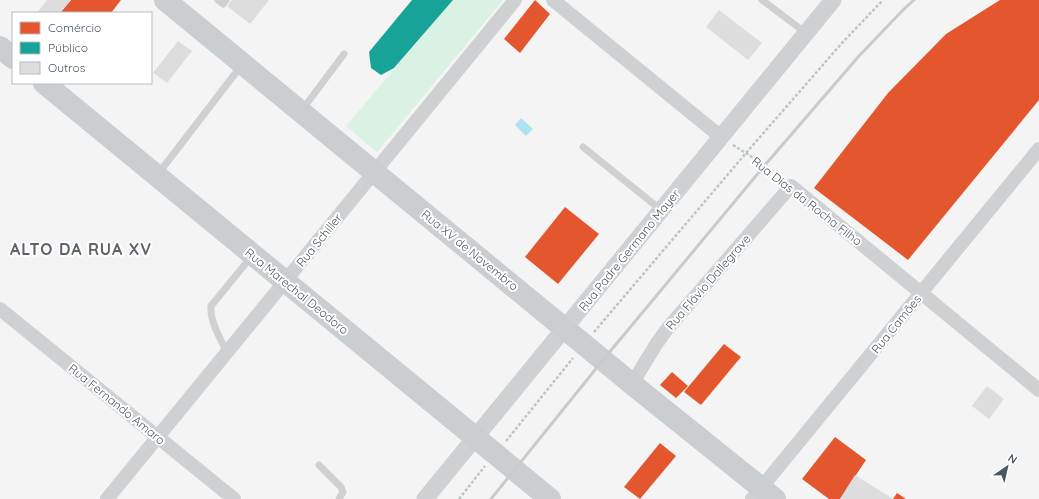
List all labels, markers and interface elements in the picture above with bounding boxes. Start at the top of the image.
legend [12,12,152,84]
text: Comércio [48,20,101,35]
text: Público [48,40,88,55]
text: Outros [48,60,86,75]
street label: Rua Dias da Rocha Filho [749,153,865,249]
street label: Rua Padre Germano Mayer [575,186,683,314]
street label: Rua XV de Novembro [419,206,521,294]
street label: Rua Schiller [293,210,345,270]
street label: Rua Flávio Dallegrave [662,231,754,333]
district label: ALTO DA RUA XV [10,239,152,259]
street label: Rua Marechal Deodoro [242,245,352,337]
street label: Rua Camões [868,291,924,356]
street label: Rua Fernando Amaro [66,360,168,448]
north arrow [987,447,1027,487]
text: N [1005,451,1020,467]

